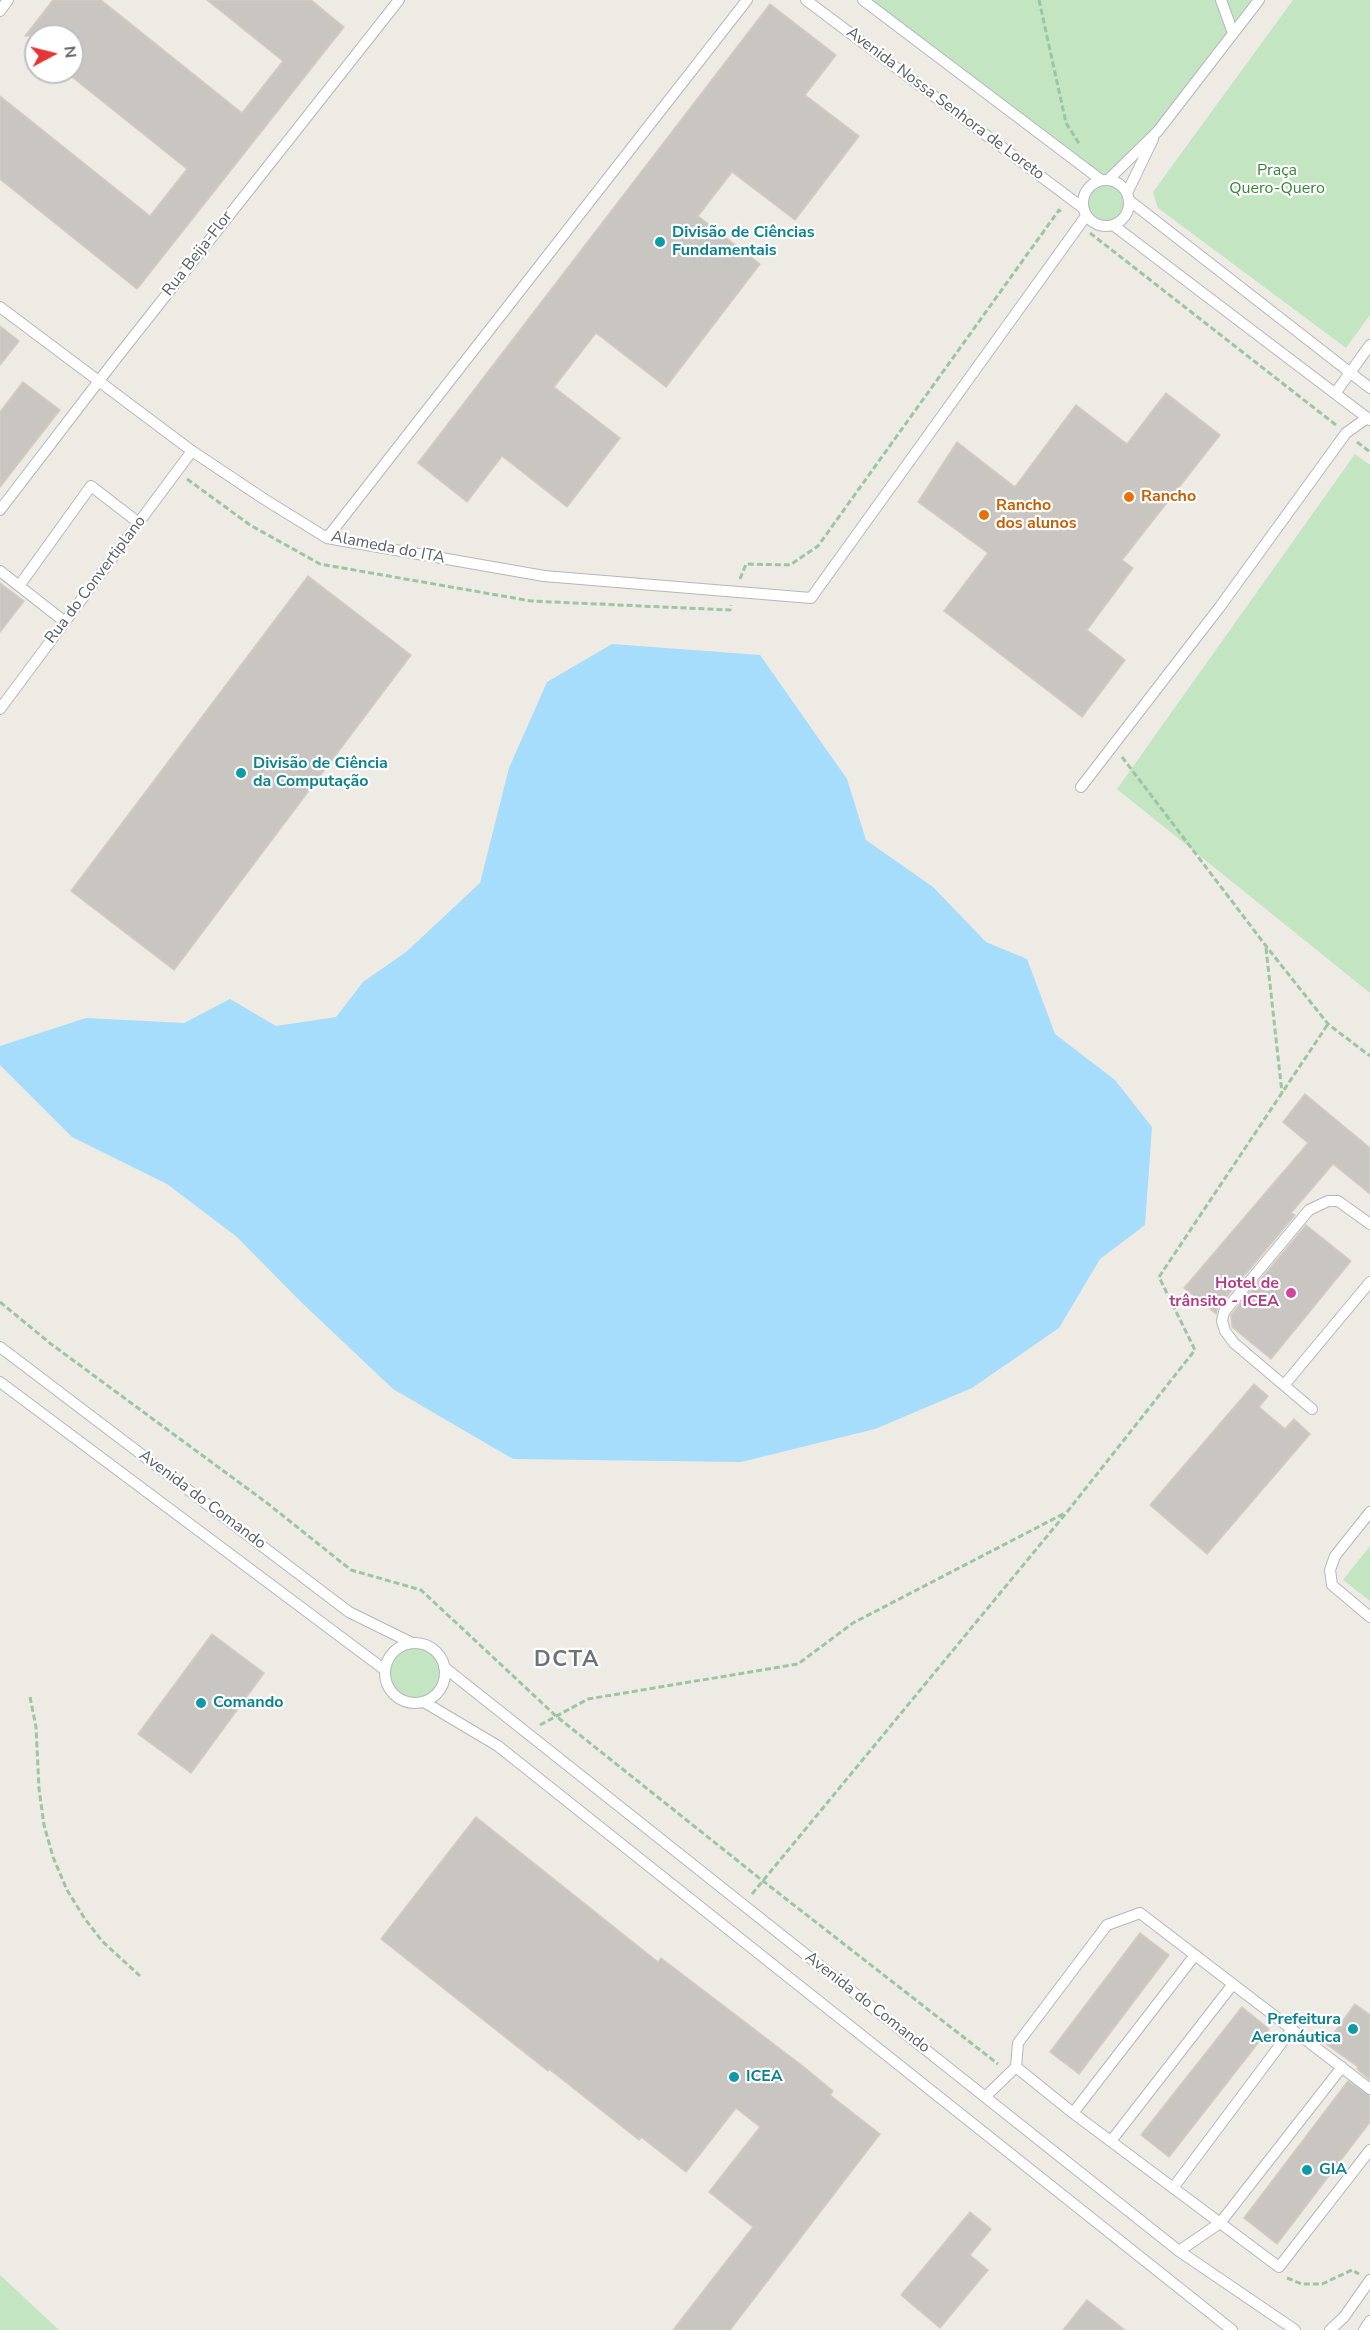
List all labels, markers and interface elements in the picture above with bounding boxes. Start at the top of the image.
street label: Avenida Nossa Senhora de Loreto [842,23,1048,185]
north arrow [24,24,84,84]
text: N [58,45,82,59]
park label: Praça Quero-Quero [1229,161,1325,199]
street label: Rua Beija-Flor [159,208,237,300]
place label: Divisão de Ciências Fundamentais [672,223,815,261]
marker: Divisão de Ciências Fundamentais [653,235,667,249]
place label: Rancho [1141,487,1196,507]
marker: Rancho [1122,490,1136,504]
place label: Rancho dos alunos [996,496,1076,534]
marker: Rancho dos alunos [977,508,991,522]
street label: Rua do Convertiplano [42,512,150,648]
street label: Alameda do ITA [329,528,447,568]
place label: Divisão de Ciência da Computação [253,754,388,792]
marker: Divisão de Ciência da Computação [234,766,248,780]
place label: Hotel de trânsito - ICEA [1169,1274,1279,1312]
marker: Hotel de trânsito - ICEA [1284,1286,1298,1300]
street label: Avenida do Comando [135,1446,269,1554]
district label: DCTA [534,1648,600,1674]
place label: Comando [213,1693,283,1713]
marker: Comando [194,1696,208,1710]
street label: Avenida do Comando [801,1948,933,2058]
place label: Prefeitura Aeronáutica [1251,2010,1341,2048]
marker: Prefeitura Aeronáutica [1346,2022,1360,2036]
place label: ICEA [746,2067,783,2087]
marker: ICEA [727,2070,741,2084]
place label: GIA [1319,2160,1347,2180]
marker: GIA [1300,2163,1314,2177]

